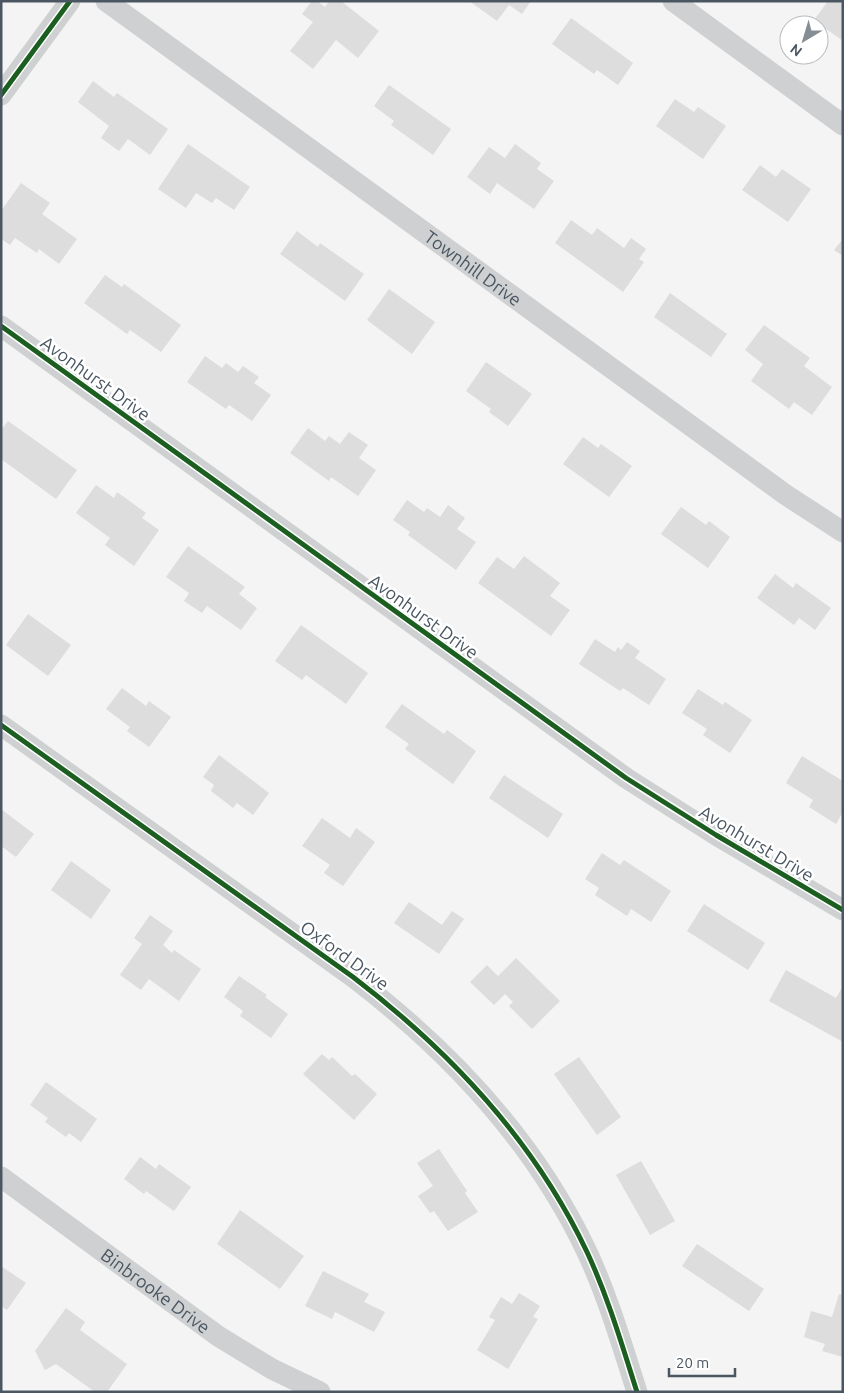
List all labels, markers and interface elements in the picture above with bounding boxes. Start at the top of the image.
north arrow [779,15,829,65]
text: N [787,41,805,60]
street label: Townhill Drive [421,226,526,310]
street label: Avonhurst Drive [38,332,154,424]
street label: Avonhurst Drive [366,570,482,662]
street label: Avonhurst Drive [696,801,818,885]
street label: Oxford Drive [297,916,393,994]
street label: Binbrooke Drive [98,1244,214,1337]
scale bar [669,1346,735,1378]
text: 20 m [676,1354,709,1371]

